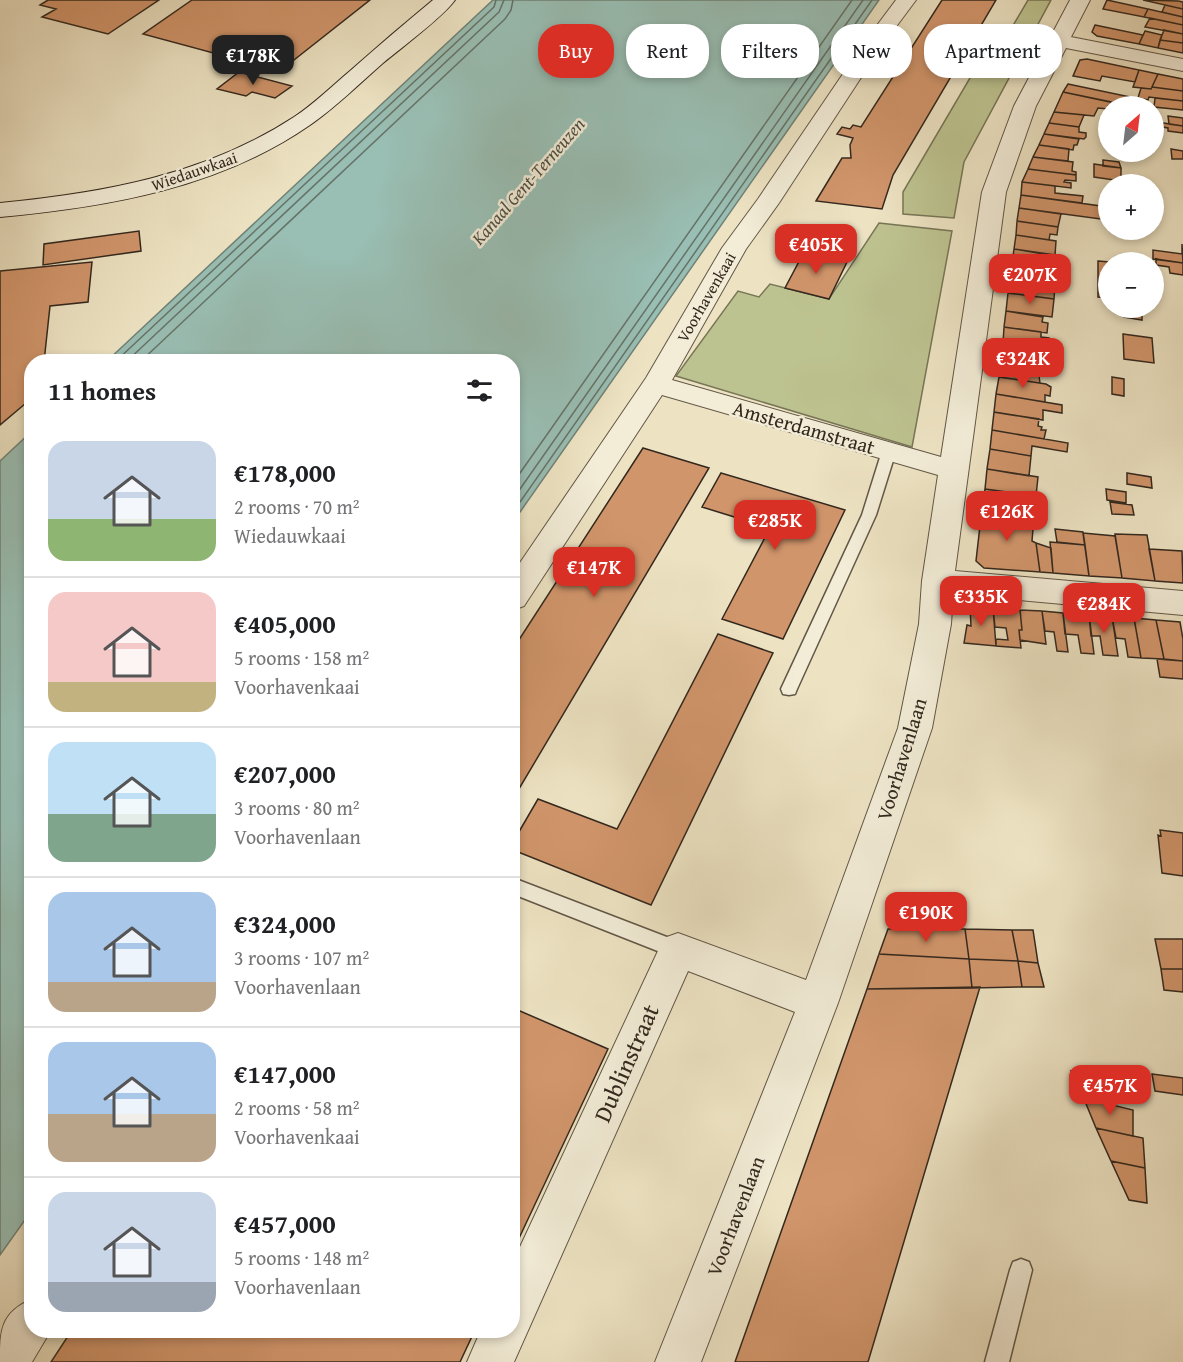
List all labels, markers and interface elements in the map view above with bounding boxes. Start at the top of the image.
chip: Buy [538,24,614,78]
chip: Rent [626,24,709,78]
chip: Filters [721,24,819,78]
chip: New [831,24,912,78]
chip: Apartment [924,24,1062,78]
pin: €178K [211,35,295,86]
text: €178K [226,40,280,69]
north arrow [1098,96,1164,162]
map controls [1098,96,1164,318]
water label: Kanaal Gent-Terneuzen [464,111,591,251]
street label: Wiedauwkaai [148,145,241,197]
button: + [1098,174,1164,240]
pin: €405K [774,224,858,275]
text: €405K [789,229,843,258]
street label: Voorhavenkaai [670,247,742,347]
button: − [1098,252,1164,318]
pin: €207K [988,254,1072,305]
text: €207K [1003,259,1057,288]
pin: €324K [981,338,1065,389]
text: €324K [996,343,1050,372]
text: 11 homes [48,371,156,410]
icon: filters [463,374,496,407]
street label: Amsterdamstraat [730,393,878,461]
text: €178,000 [234,453,336,492]
icon: home [96,465,168,537]
pin: €126K [965,491,1049,542]
text: 2 rooms · 70 m² [234,492,360,521]
text: €126K [980,496,1034,525]
pin: €285K [733,500,817,551]
text: €285K [748,505,802,534]
text: Wiedauwkaai [234,521,346,550]
pin: €147K [552,547,636,598]
text: €147K [567,552,621,581]
pin: €335K [939,576,1023,627]
text: €335K [954,581,1008,610]
pin: €284K [1062,583,1146,634]
text: €284K [1077,588,1131,617]
text: €405,000 [234,604,336,643]
icon: home [96,616,168,688]
text: 5 rooms · 158 m² [234,643,369,672]
text: Voorhavenkaai [234,672,360,701]
street label: Voorhavenlaan [869,694,933,824]
text: €207,000 [234,754,336,793]
icon: home [96,766,168,838]
text: 3 rooms · 80 m² [234,793,360,822]
text: Voorhavenlaan [234,822,361,851]
pin: €190K [884,892,968,943]
text: €190K [899,897,953,926]
text: €324,000 [234,904,336,943]
icon: home [96,916,168,988]
text: 3 rooms · 107 m² [234,943,369,972]
text: Voorhavenlaan [234,972,361,1001]
street label: Dublinstraat [584,998,668,1128]
text: €147,000 [234,1054,336,1093]
pin: €457K [1068,1065,1152,1116]
icon: home [96,1066,168,1138]
text: €457K [1083,1070,1137,1099]
text: 2 rooms · 58 m² [234,1093,360,1122]
text: Voorhavenkaai [234,1122,360,1151]
street label: Voorhavenlaan [699,1152,771,1280]
text: €457,000 [234,1204,336,1243]
icon: home [96,1216,168,1288]
text: 5 rooms · 148 m² [234,1243,369,1272]
text: Voorhavenlaan [234,1272,361,1301]

